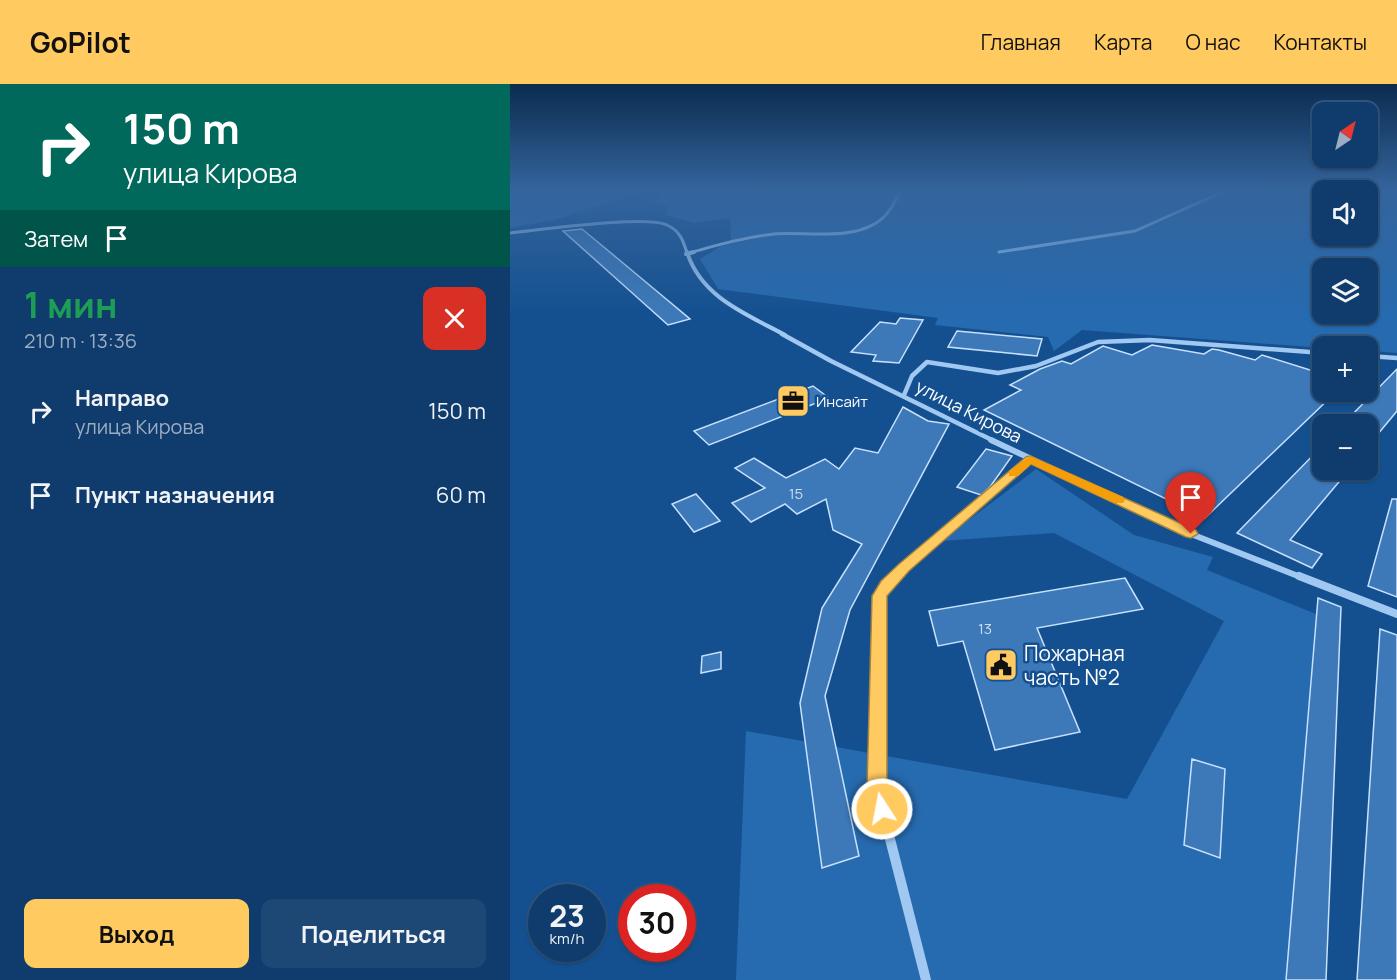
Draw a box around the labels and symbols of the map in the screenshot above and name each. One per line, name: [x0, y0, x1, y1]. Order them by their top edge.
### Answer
north arrow: [1312, 102, 1378, 168]
street label: улица Кирова: [912, 374, 1026, 448]
office icon: Инсайт: [775, 383, 811, 419]
place label: Инсайт: [816, 391, 868, 412]
pin: [1165, 472, 1216, 534]
house number: 15: [789, 483, 803, 504]
house number: 13: [978, 618, 992, 639]
place label: Пожарная часть №2: [1024, 639, 1125, 691]
public building icon: Пожарная часть №2: [983, 647, 1019, 683]
position arrow: [850, 777, 914, 841]
speed limit sign: 30: [618, 884, 696, 962]

